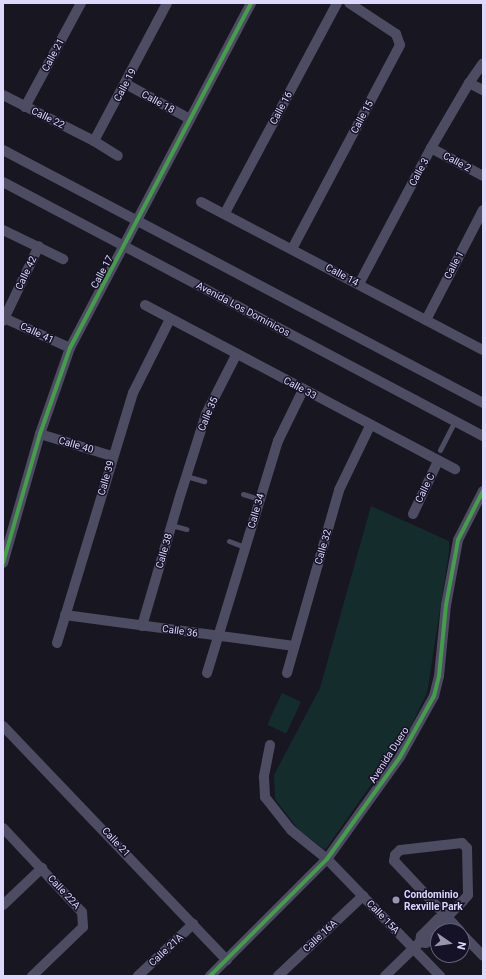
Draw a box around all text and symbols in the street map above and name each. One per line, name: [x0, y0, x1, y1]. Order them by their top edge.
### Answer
street label: Calle 21: [39, 36, 67, 74]
street label: Calle 19: [111, 66, 139, 104]
street label: Calle 18: [139, 88, 177, 116]
street label: Calle 16: [267, 89, 295, 127]
street label: Calle 15: [348, 98, 376, 136]
street label: Calle 22: [29, 105, 67, 131]
street label: Calle 2: [441, 150, 473, 174]
street label: Calle 3: [407, 156, 431, 188]
street label: Calle 1: [442, 249, 466, 281]
street label: Calle 17: [88, 253, 116, 291]
street label: Calle 42: [13, 254, 39, 292]
street label: Calle 14: [323, 261, 361, 289]
street label: Avenida Los Dominicos: [194, 279, 292, 339]
street label: Calle 41: [18, 320, 56, 346]
street label: Calle 33: [281, 374, 319, 402]
street label: Calle 35: [195, 395, 221, 433]
street label: Calle 40: [57, 434, 95, 456]
street label: Calle 39: [95, 459, 117, 497]
street label: Calle C: [413, 471, 437, 505]
street label: Calle 34: [245, 492, 267, 530]
street label: Calle 32: [312, 528, 334, 566]
street label: Calle 38: [153, 532, 175, 570]
street label: Calle 36: [161, 623, 199, 639]
street label: Avenida Duero: [366, 725, 412, 785]
street label: Calle 21: [99, 825, 133, 859]
street label: Calle 22A: [45, 872, 83, 912]
place label: Condominio Rexville Park: [404, 888, 463, 912]
marker: Condominio Rexville Park: [391, 895, 401, 905]
street label: Calle 15A: [364, 898, 402, 936]
street label: Calle 16A: [300, 917, 340, 955]
north arrow: [430, 923, 470, 963]
street label: Calle 21A: [146, 931, 186, 969]
text: N: [454, 940, 468, 951]

